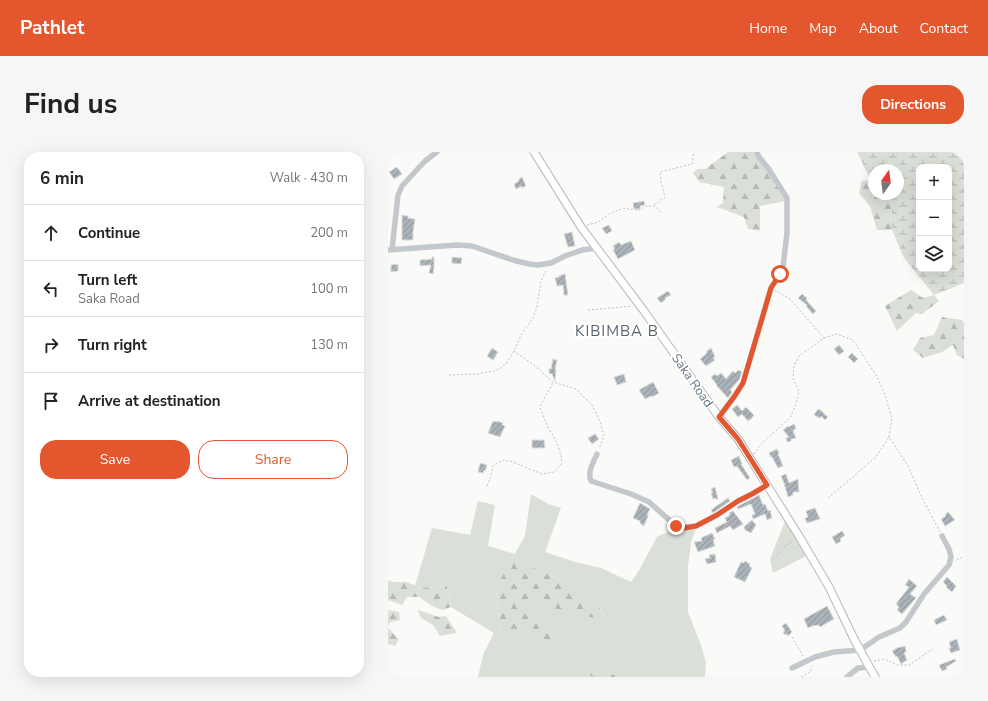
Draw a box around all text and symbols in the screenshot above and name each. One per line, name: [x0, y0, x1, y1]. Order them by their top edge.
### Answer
text: Pathlet: [20, 15, 84, 41]
text: Home: [749, 19, 787, 38]
text: Map: [809, 19, 837, 38]
text: About: [859, 19, 898, 38]
text: Contact: [920, 19, 968, 38]
text: Find us: [24, 85, 118, 123]
button: Directions: [862, 85, 964, 124]
north arrow: [868, 164, 904, 200]
map controls: [916, 164, 952, 272]
button: +: [916, 164, 952, 200]
text: 6 min: [40, 167, 84, 190]
text: Walk · 430 m: [270, 169, 348, 187]
button: −: [916, 200, 952, 236]
icon: ahead: [40, 222, 62, 244]
text: Continue: [78, 223, 140, 243]
text: 200 m: [310, 224, 348, 242]
button: layers: [916, 236, 952, 272]
route start: [771, 265, 789, 283]
text: Turn left: [78, 270, 137, 290]
icon: left: [40, 278, 62, 300]
text: 100 m: [310, 280, 348, 298]
text: Saka Road: [78, 290, 140, 308]
district label: KIBIMBA B: [575, 321, 659, 341]
icon: right: [40, 334, 62, 356]
text: Turn right: [78, 335, 147, 355]
text: 130 m: [310, 336, 348, 354]
street label: Saka Road: [667, 350, 717, 411]
icon: arrive: [40, 390, 62, 412]
text: Arrive at destination: [78, 391, 221, 411]
button: Save: [40, 440, 190, 479]
button: Share: [198, 440, 348, 479]
route end: [667, 517, 685, 535]

